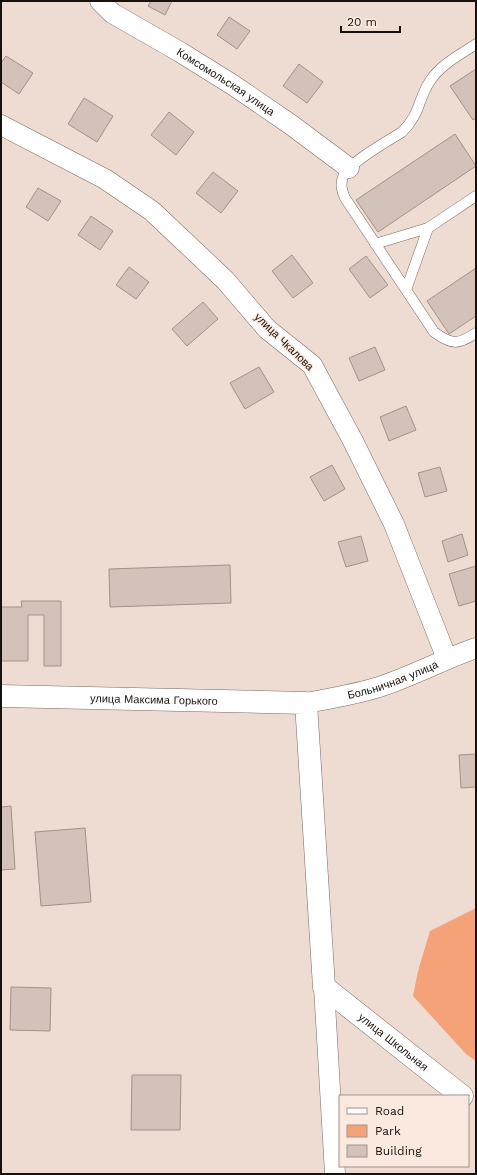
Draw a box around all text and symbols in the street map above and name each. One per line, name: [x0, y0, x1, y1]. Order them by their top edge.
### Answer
scale bar: [341, 8, 400, 34]
text: 20 m: [347, 15, 377, 29]
street label: Комсомольская улица: [174, 45, 278, 119]
street label: улица Чкалова: [252, 311, 317, 374]
street label: Больничная улица: [346, 657, 441, 702]
street label: улица Максима Горького: [90, 692, 218, 707]
street label: улица Школьная: [356, 1010, 431, 1073]
legend: [339, 1095, 469, 1167]
text: Road: [375, 1104, 404, 1118]
text: Park: [375, 1124, 401, 1138]
text: Building: [375, 1144, 422, 1158]

